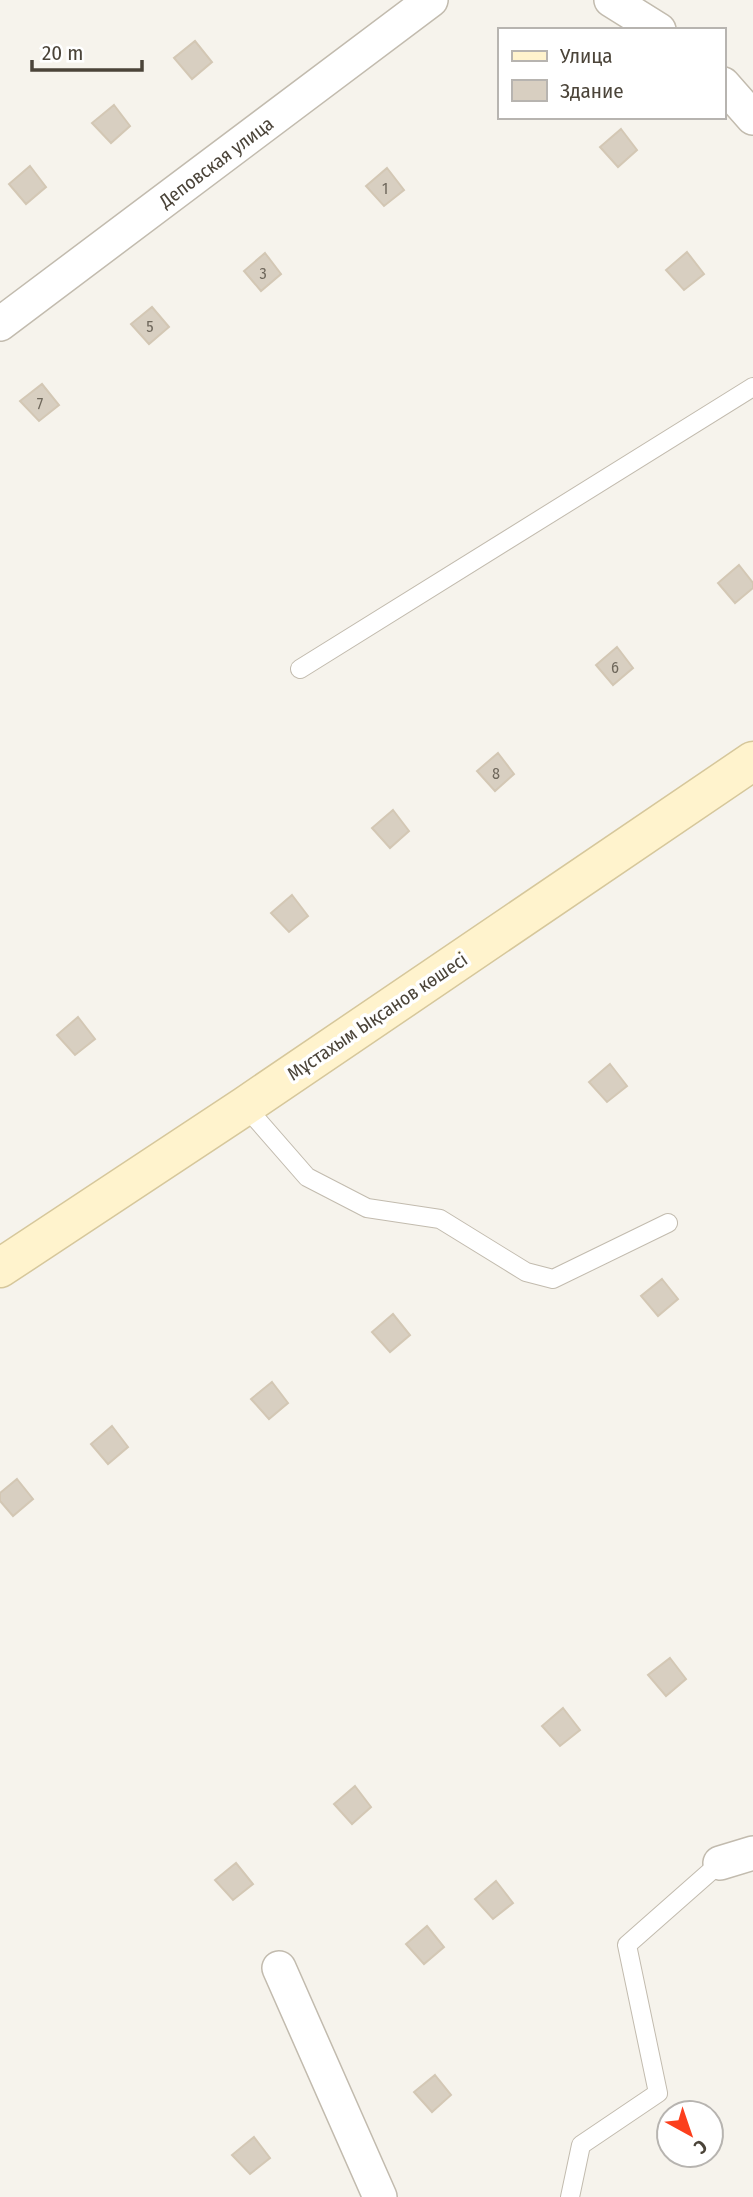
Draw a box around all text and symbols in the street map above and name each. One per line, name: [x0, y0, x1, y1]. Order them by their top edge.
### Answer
scale bar: [32, 28, 142, 72]
legend: [498, 28, 725, 119]
text: 20 m: [42, 40, 83, 66]
text: Улица: [559, 43, 613, 69]
text: Здание: [560, 78, 624, 104]
street label: Деповская улица: [154, 112, 278, 213]
house number: 1: [382, 179, 388, 198]
house number: 3: [259, 264, 267, 283]
house number: 5: [146, 317, 154, 336]
house number: 7: [37, 394, 44, 413]
house number: 6: [611, 658, 619, 677]
house number: 8: [492, 764, 500, 783]
street label: Мұстахым Ықсанов көшесі: [283, 948, 472, 1085]
north arrow: [655, 2099, 725, 2169]
text: С: [689, 2135, 712, 2159]

